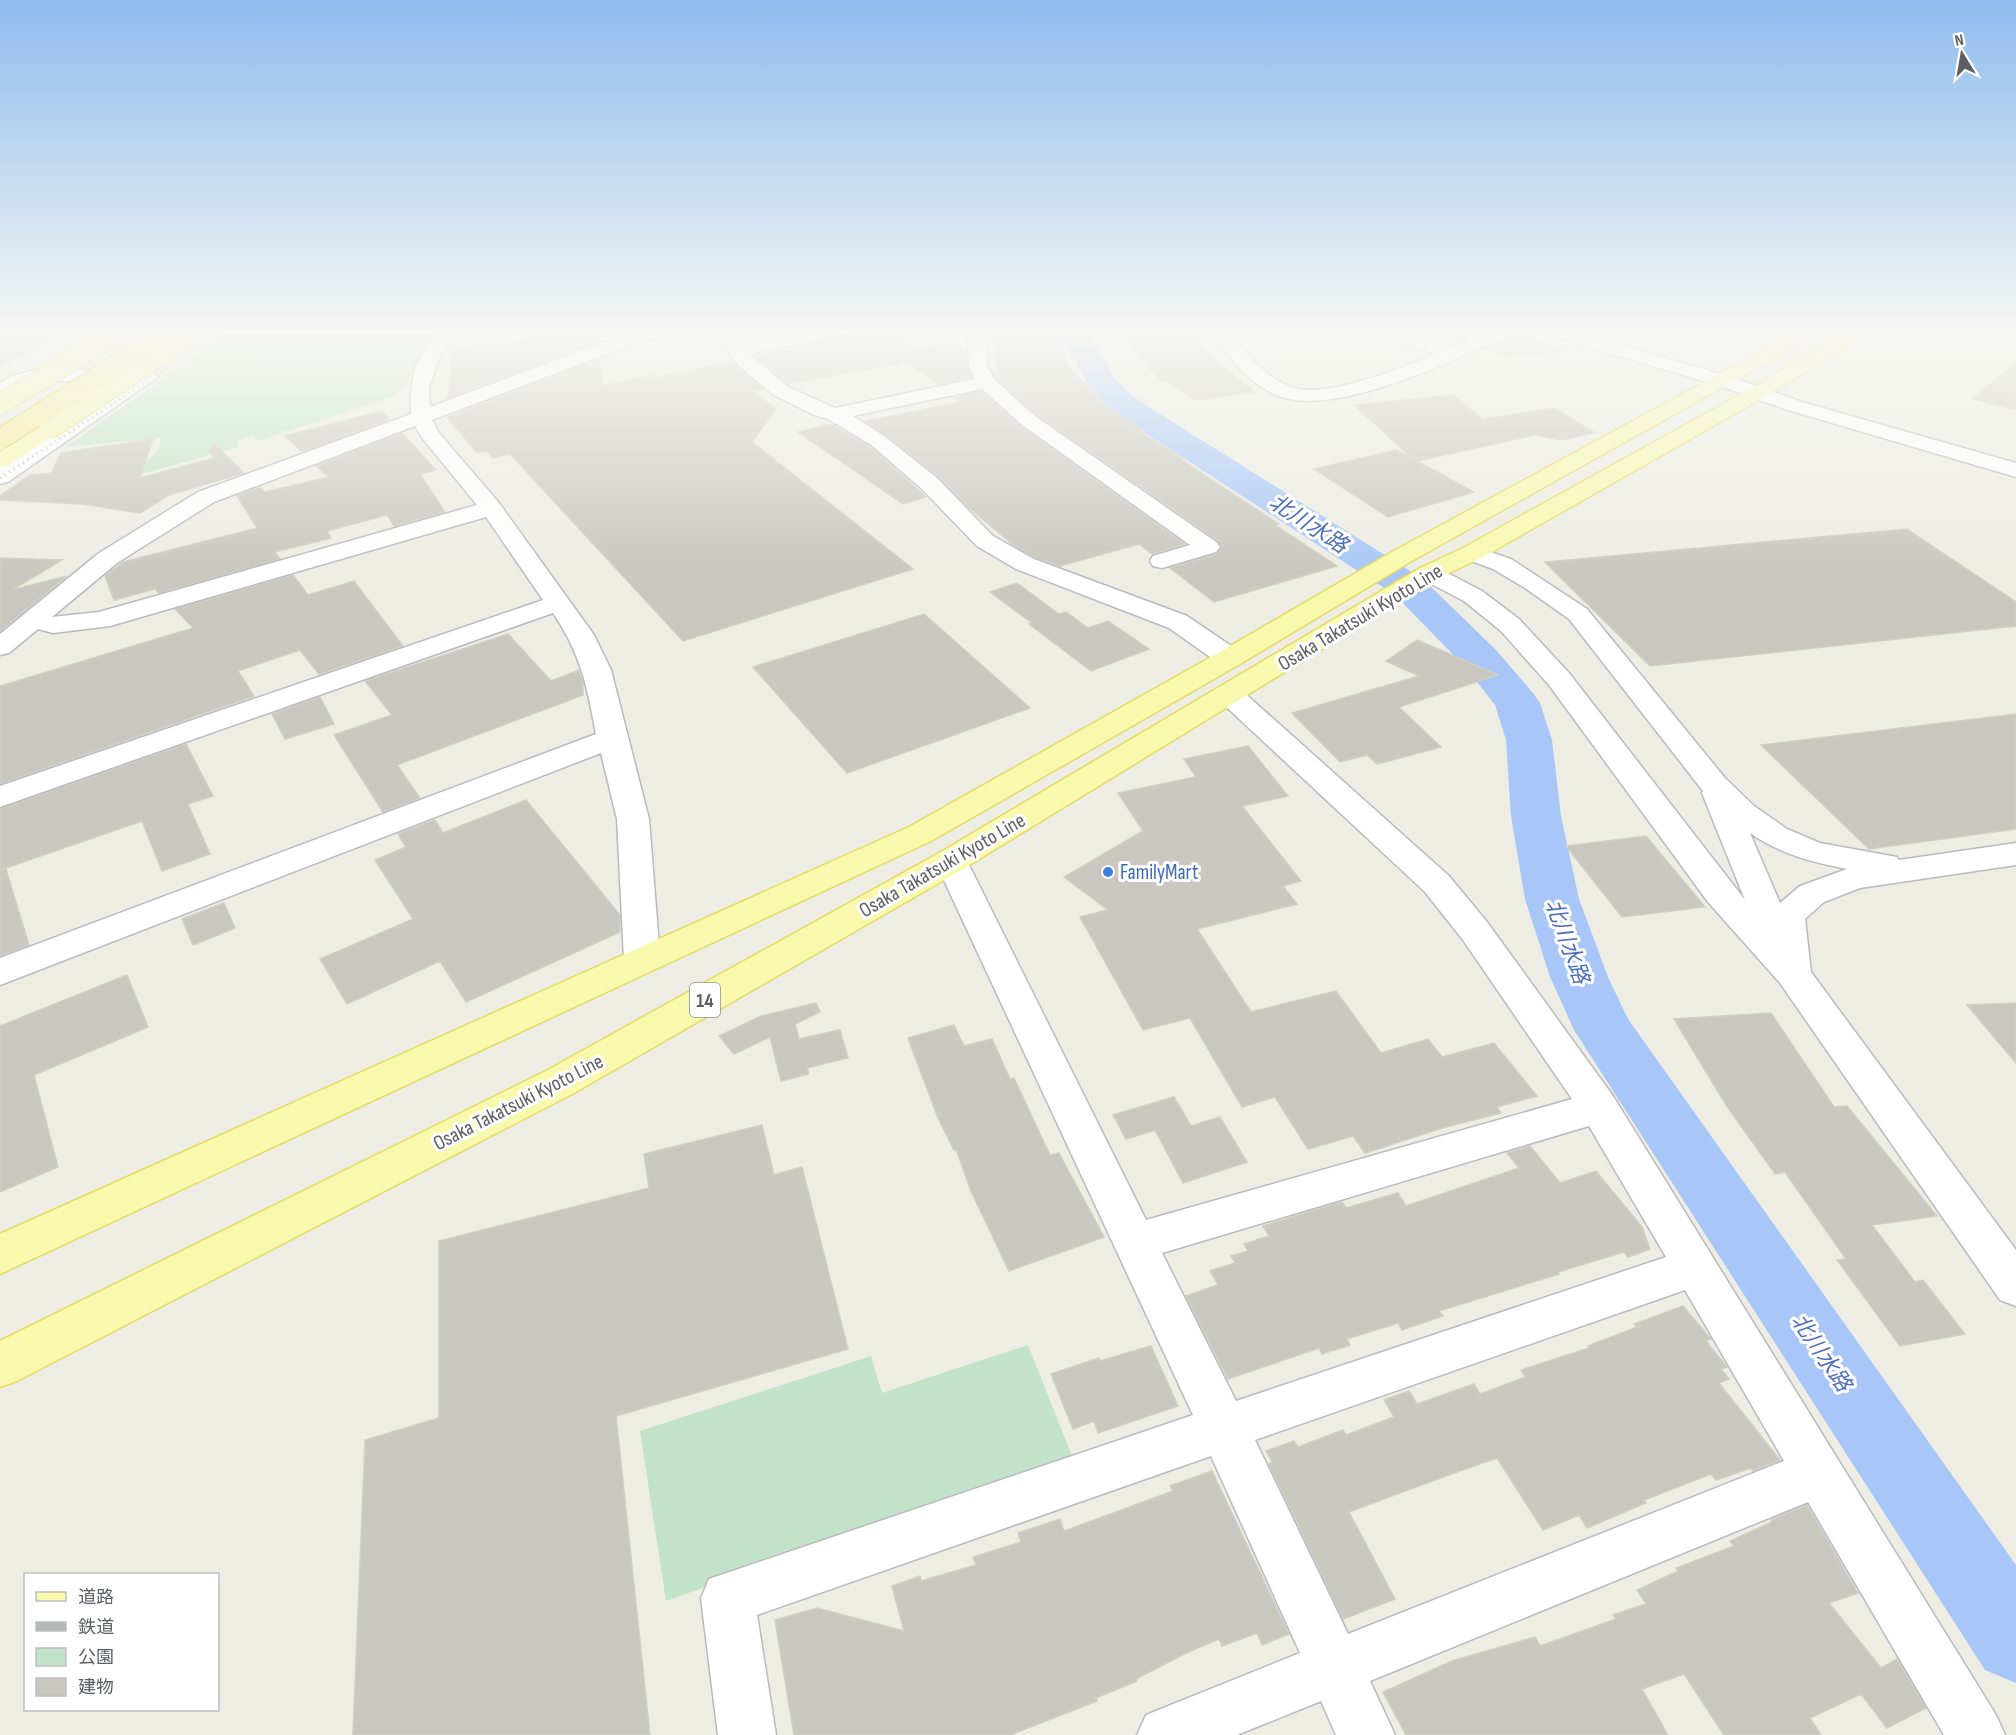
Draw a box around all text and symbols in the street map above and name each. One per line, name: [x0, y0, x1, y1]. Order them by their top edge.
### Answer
north arrow: [1932, 24, 1992, 84]
text: N: [1953, 31, 1965, 51]
water label: 北川水路: [1264, 489, 1354, 561]
street label: Osaka Takatsuki Kyoto Line: [1273, 558, 1447, 676]
street label: Osaka Takatsuki Kyoto Line: [855, 808, 1030, 923]
place label: FamilyMart: [1120, 860, 1198, 885]
marker: FamilyMart: [1101, 865, 1115, 879]
water label: 北川水路: [1539, 896, 1595, 989]
road number: 14: [690, 983, 720, 1017]
street label: Osaka Takatsuki Kyoto Line: [429, 1049, 607, 1156]
water label: 北川水路: [1785, 1309, 1858, 1399]
legend: [24, 1573, 219, 1711]
text: 道路: [78, 1587, 114, 1608]
text: 鉄道: [78, 1617, 114, 1638]
text: 公園: [78, 1647, 114, 1668]
text: 建物: [78, 1677, 114, 1698]

